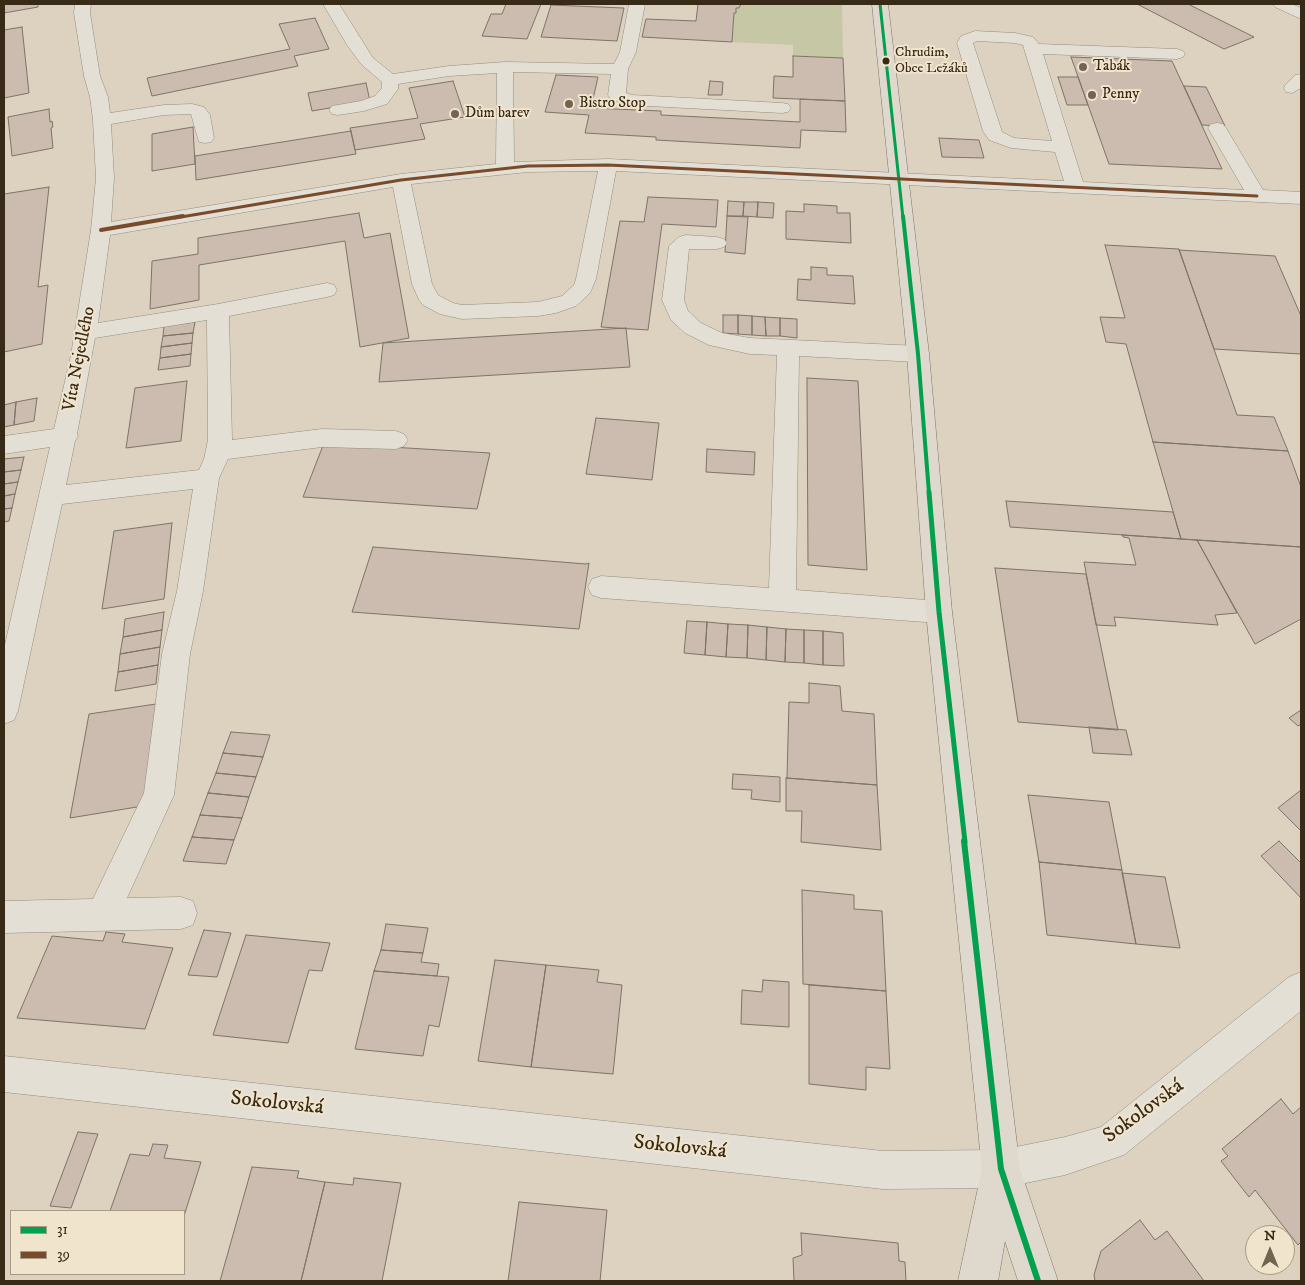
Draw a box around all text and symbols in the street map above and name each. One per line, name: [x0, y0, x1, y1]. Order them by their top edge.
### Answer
place label: Chrudim, Obce Ležáků: [895, 45, 968, 78]
marker: Chrudim, Obce Ležáků: [881, 56, 891, 66]
place label: Tabák: [1093, 58, 1130, 76]
marker: Tabák: [1077, 61, 1089, 73]
place label: Penny: [1102, 86, 1139, 104]
marker: Penny: [1086, 89, 1098, 101]
place label: Bistro Stop: [579, 95, 646, 113]
marker: Bistro Stop: [563, 98, 575, 110]
place label: Dům barev: [465, 105, 530, 123]
marker: Dům barev: [449, 108, 461, 120]
street label: Víta Nejedlého: [59, 305, 101, 413]
street label: Sokolovská: [1099, 1074, 1189, 1150]
street label: Sokolovská: [229, 1087, 325, 1121]
street label: Sokolovská: [632, 1131, 728, 1165]
legend: [10, 1210, 185, 1275]
text: 31: [57, 1220, 68, 1239]
north arrow: [1245, 1225, 1295, 1275]
text: N: [1264, 1227, 1276, 1245]
text: 39: [57, 1245, 70, 1264]

